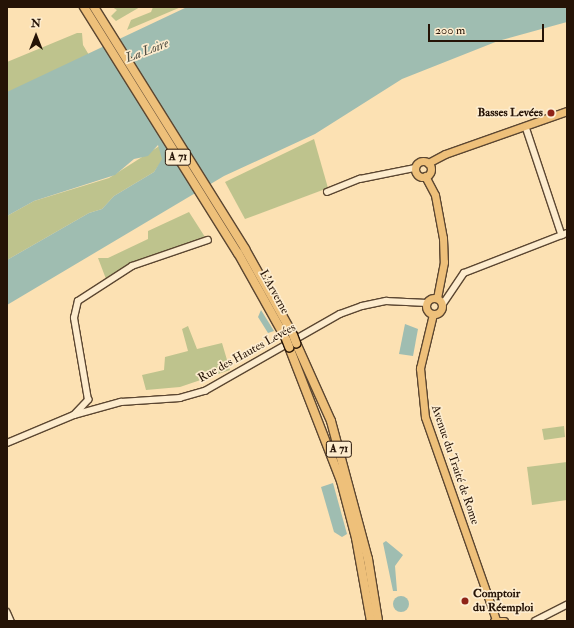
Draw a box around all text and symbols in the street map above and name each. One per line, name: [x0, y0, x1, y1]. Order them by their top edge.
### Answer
north arrow: [16, 16, 56, 56]
scale bar: [430, 16, 546, 42]
text: N: [31, 17, 41, 30]
text: 200 m: [435, 23, 465, 38]
water label: La Loire: [123, 36, 171, 66]
place label: Basses Levées: [477, 106, 543, 120]
marker: Basses Levées: [546, 108, 556, 118]
road number: A 71: [164, 148, 192, 166]
street label: L'Arverne: [256, 267, 292, 317]
street label: Rue des Hautes Levées: [196, 320, 298, 386]
street label: Avenue du Traité de Rome: [428, 403, 482, 527]
road number: A 71: [325, 440, 353, 458]
place label: Comptoir du Réemploi: [473, 587, 533, 615]
marker: Comptoir du Réemploi: [460, 596, 470, 606]

